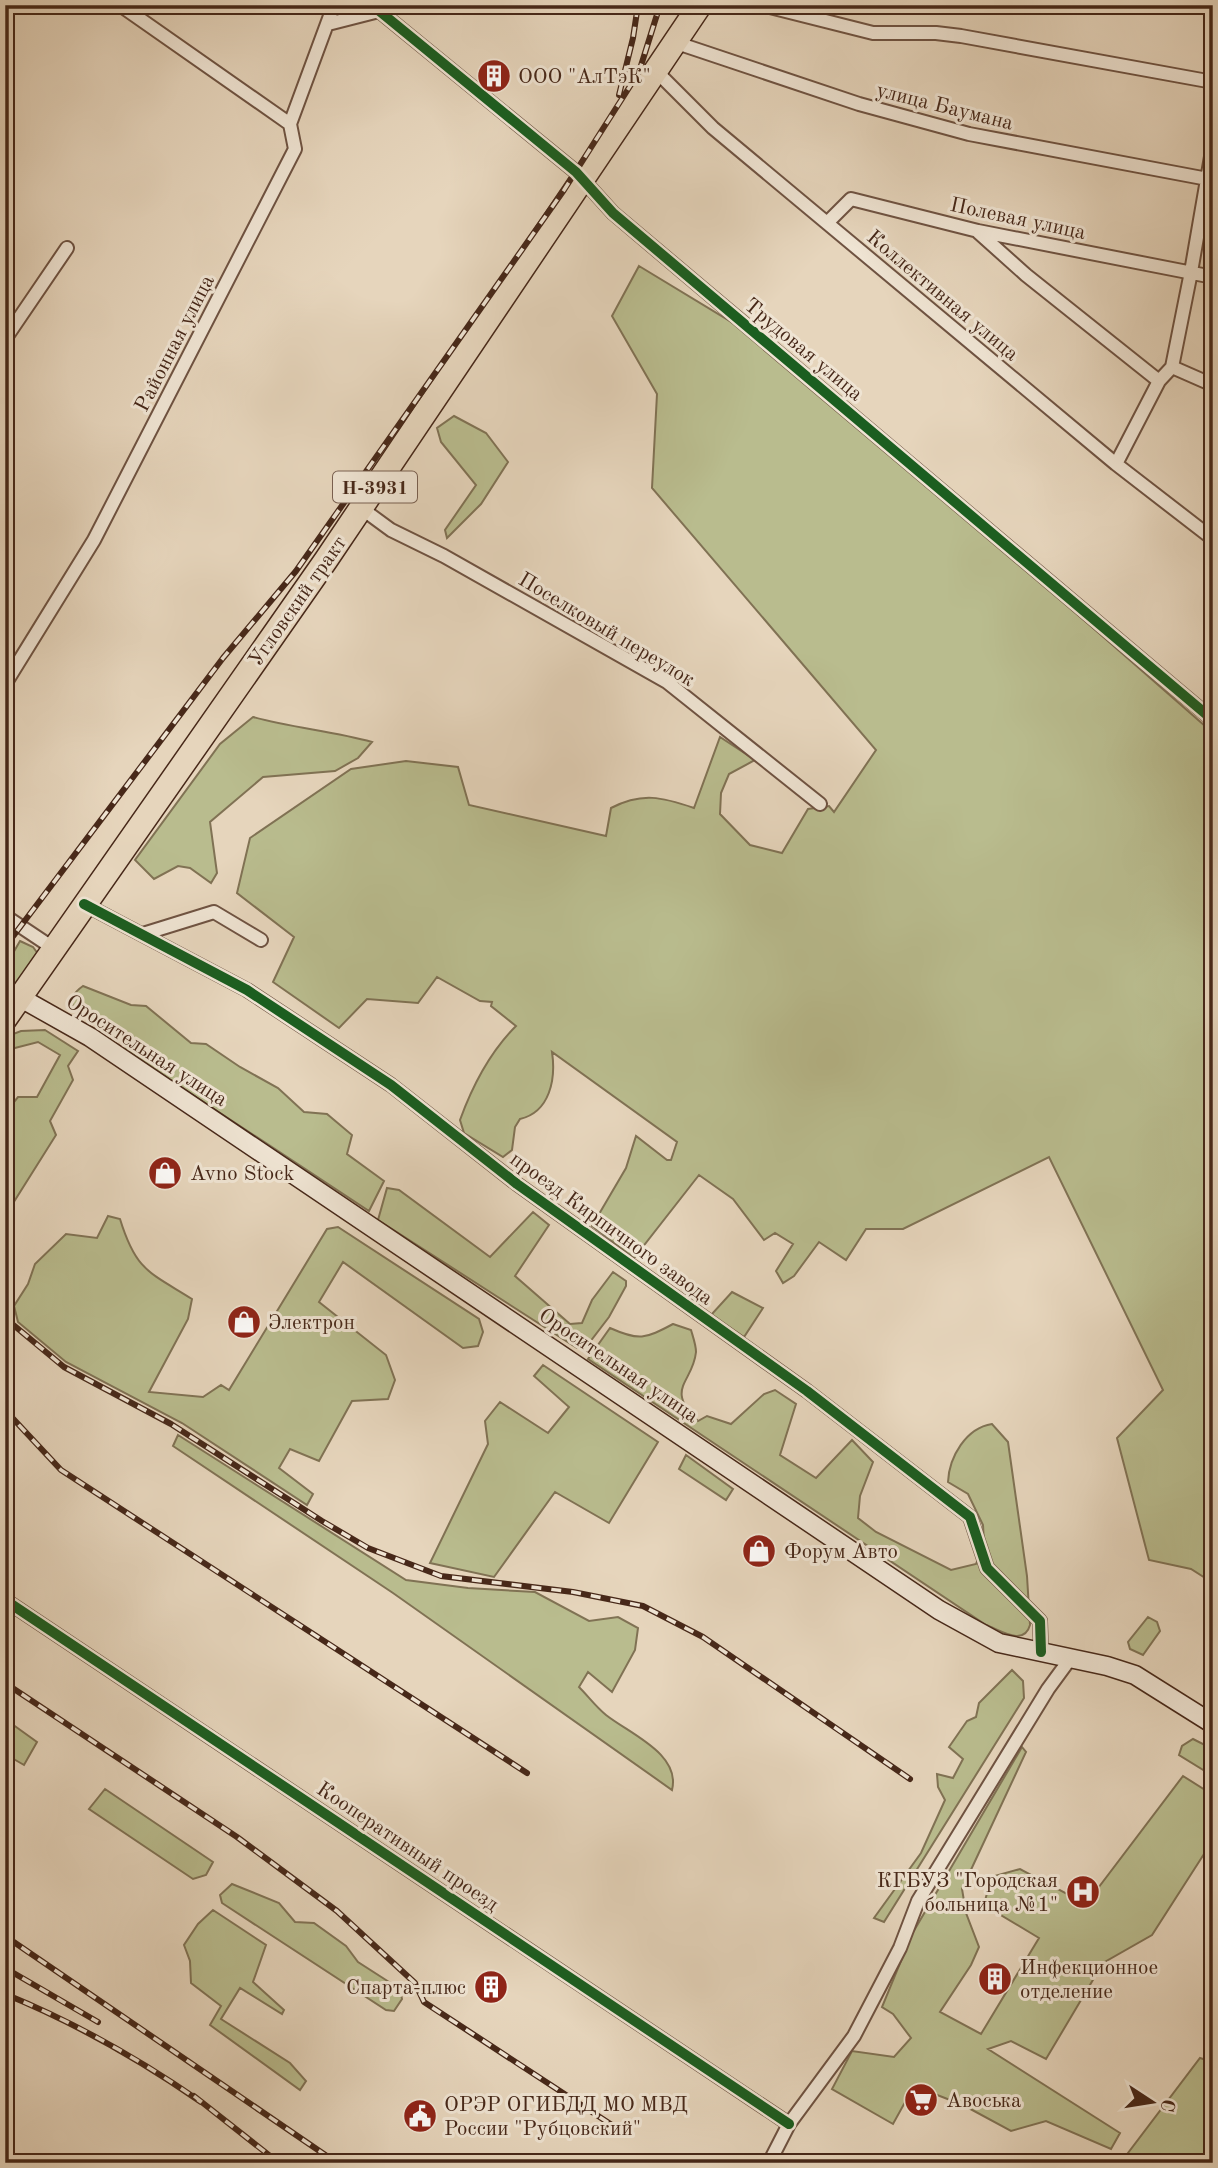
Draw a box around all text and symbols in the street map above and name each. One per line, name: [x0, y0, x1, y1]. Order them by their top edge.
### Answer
building icon: ООО "АлТэК": [475, 57, 513, 95]
place label: ООО "АлТэК": [518, 67, 651, 88]
street label: улица Баумана: [874, 80, 1015, 135]
street label: Полевая улица: [948, 195, 1087, 244]
street label: Коллективная улица: [862, 227, 1022, 366]
street label: Районная улица: [132, 272, 219, 415]
street label: Трудовая улица: [740, 295, 866, 406]
road number: Н-3931: [333, 472, 417, 502]
street label: Угловский тракт: [245, 533, 351, 671]
street label: Поселковый переулок: [514, 569, 698, 691]
street label: Оросительная улица: [62, 991, 231, 1111]
street label: проезд Кирпичного завода: [506, 1149, 716, 1310]
shop icon: Avno Stoсk: [146, 1154, 184, 1192]
place label: Avno Stoсk: [190, 1164, 294, 1185]
shop icon: Электрон: [225, 1303, 263, 1341]
street label: Оросительная улица: [534, 1305, 702, 1427]
place label: Электрон: [268, 1313, 355, 1334]
shop icon: Форум Авто: [740, 1532, 778, 1570]
place label: Форум Авто: [784, 1542, 898, 1563]
street label: Кооперативный проезд: [312, 1779, 502, 1916]
place label: КГБУЗ "Городская больница №1": [877, 1871, 1058, 1916]
hospital icon: КГБУЗ "Городская больница №1": [1064, 1873, 1102, 1911]
place label: Инфекционное отделение: [1020, 1958, 1158, 2003]
building icon: Инфекционное отделение: [976, 1960, 1014, 1998]
building icon: Спарта-плюс: [472, 1968, 510, 2006]
place label: Спарта-плюс: [346, 1978, 466, 1999]
north arrow: [1116, 2066, 1186, 2136]
supermarket icon: Авоська: [902, 2081, 940, 2119]
place label: Авоська: [946, 2091, 1021, 2112]
place label: ОРЭР ОГИБДД МО МВД России "Рубцовский": [444, 2095, 688, 2140]
public building icon: ОРЭР ОГИБДД МО МВД России "Рубцовский": [401, 2097, 439, 2135]
text: С: [1156, 2097, 1177, 2113]

